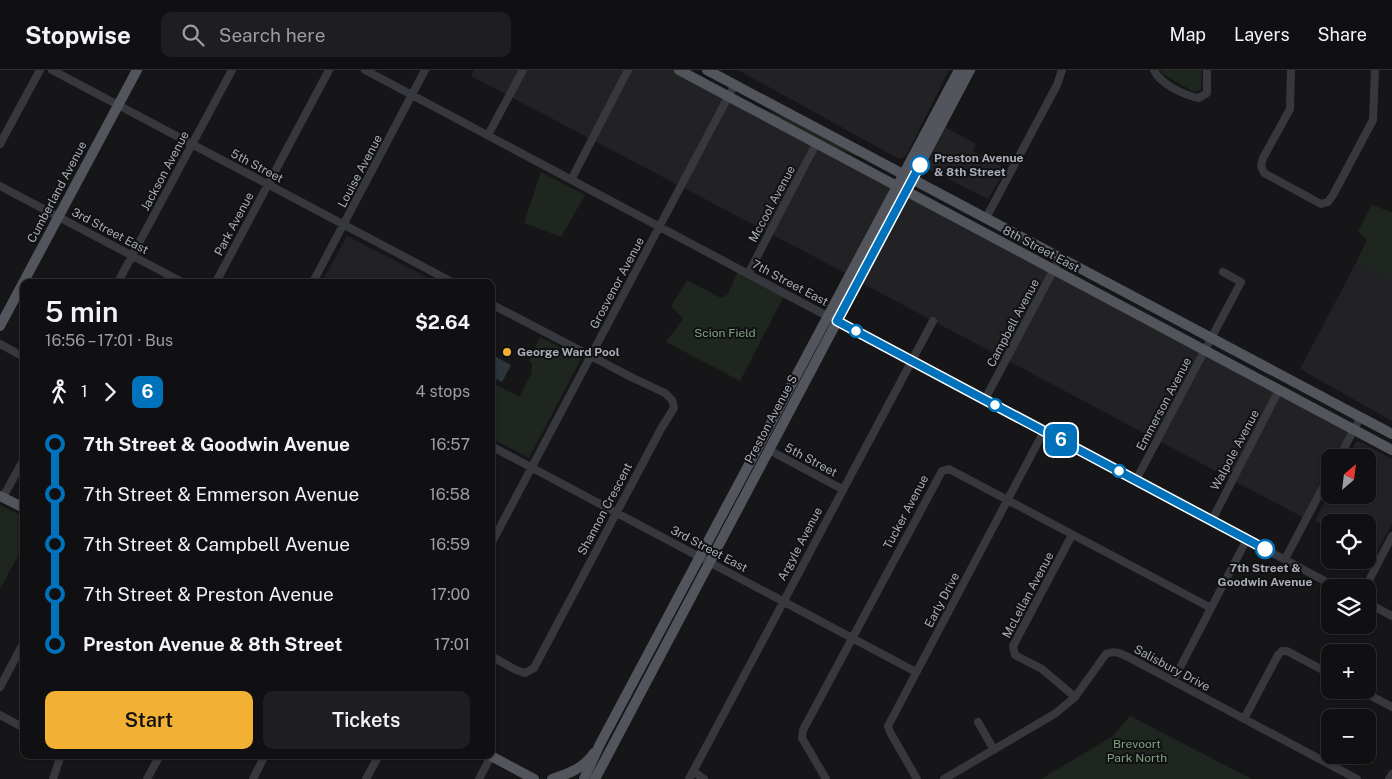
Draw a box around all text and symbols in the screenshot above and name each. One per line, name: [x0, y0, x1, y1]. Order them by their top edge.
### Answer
search box: [161, 12, 511, 57]
text: Stopwise: [25, 21, 131, 49]
icon: search: [179, 21, 207, 49]
text: Search here: [219, 24, 325, 46]
text: Map: [1170, 24, 1206, 45]
text: Layers: [1234, 24, 1290, 45]
text: Share: [1318, 24, 1367, 45]
street label: Jackson Avenue: [138, 129, 192, 213]
street label: Louise Avenue: [335, 132, 385, 210]
street label: Cumberland Avenue: [24, 139, 90, 245]
street label: 5th Street: [228, 146, 286, 186]
place label: Preston Avenue & 8th Street: [934, 151, 1024, 179]
marker: Preston Avenue & 8th Street: [910, 155, 930, 175]
street label: Mccool Avenue: [746, 163, 798, 245]
street label: Park Avenue: [211, 190, 257, 258]
street label: 3rd Street East: [69, 205, 151, 257]
street label: 8th Street East: [1000, 223, 1082, 275]
street label: Grosvenor Avenue: [587, 235, 647, 331]
street label: 7th Street East: [750, 257, 831, 309]
street label: Campbell Avenue: [984, 276, 1042, 369]
text: 5 min: [45, 295, 118, 328]
text: $2.64: [415, 311, 470, 333]
unlabelled marker: [849, 324, 863, 338]
park label: Scion Field: [694, 326, 756, 340]
text: 16:56 – 17:01 · Bus: [45, 331, 173, 350]
place label: George Ward Pool: [517, 345, 620, 359]
marker: George Ward Pool: [501, 346, 513, 358]
street label: Emmerson Avenue: [1134, 355, 1195, 453]
street label: Preston Avenue S: [742, 372, 800, 466]
icon: walk: [45, 378, 73, 406]
icon: forward: [96, 378, 124, 406]
text: 6: [142, 381, 153, 402]
text: 1: [81, 382, 88, 401]
text: 4 stops: [416, 382, 470, 401]
unlabelled marker: [988, 398, 1002, 412]
street label: Walpole Avenue: [1208, 407, 1262, 493]
line badge: 6: [1045, 424, 1077, 456]
text: 6: [1055, 429, 1067, 450]
text: 7th Street & Goodwin Avenue: [83, 433, 350, 455]
text: 16:57: [430, 435, 470, 454]
street label: 5th Street: [782, 440, 840, 480]
north arrow: [1321, 449, 1376, 504]
map controls: [1321, 449, 1376, 764]
street label: Shannon Crescent: [575, 460, 635, 557]
unlabelled marker: [1112, 464, 1126, 478]
street label: Tucker Avenue: [881, 472, 932, 551]
text: 7th Street & Emmerson Avenue: [83, 483, 359, 505]
text: 16:58: [429, 485, 470, 504]
street label: Argyle Avenue: [775, 505, 825, 583]
button: locate: [1321, 514, 1376, 569]
street label: 3rd Street East: [668, 523, 750, 575]
text: 7th Street & Campbell Avenue: [83, 533, 350, 555]
text: 16:59: [430, 535, 470, 554]
marker: 7th Street & Goodwin Avenue: [1255, 539, 1275, 559]
street label: McLellan Avenue: [999, 550, 1057, 640]
place label: 7th Street & Goodwin Avenue: [1218, 561, 1312, 589]
street label: Early Drive: [922, 570, 962, 630]
button: layers: [1321, 579, 1376, 634]
text: 7th Street & Preston Avenue: [83, 583, 334, 605]
text: 17:00: [431, 585, 470, 604]
text: Preston Avenue & 8th Street: [83, 633, 342, 655]
text: 17:01: [434, 635, 470, 654]
street label: Salisbury Drive: [1131, 642, 1213, 694]
button: +: [1321, 644, 1376, 699]
button: Start: [45, 691, 253, 749]
button: Tickets: [263, 691, 470, 749]
button: −: [1321, 709, 1376, 764]
park label: Brevoort Park North: [1107, 737, 1167, 765]

